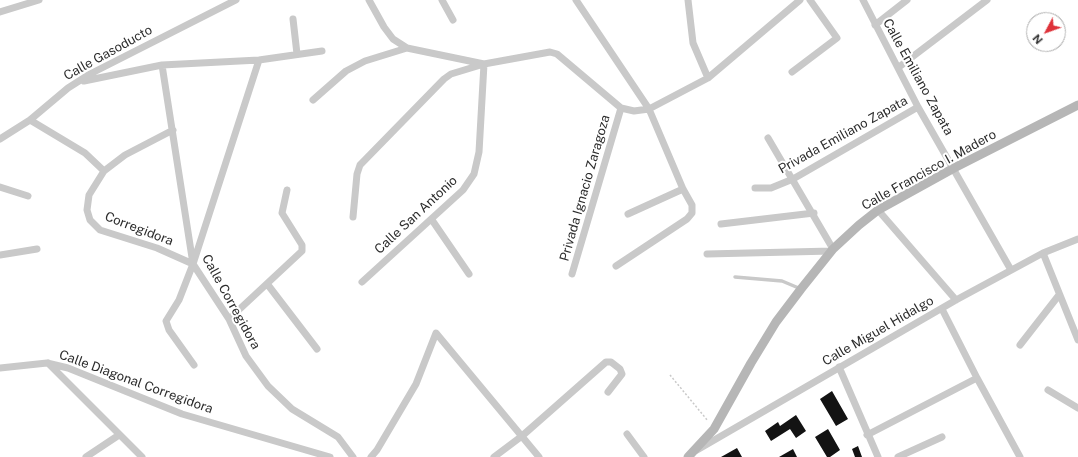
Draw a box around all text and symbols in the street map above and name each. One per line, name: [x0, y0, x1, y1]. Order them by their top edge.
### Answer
north arrow: [1026, 12, 1066, 52]
street label: Calle Emiliano Zapata: [879, 16, 957, 138]
street label: Calle Gasoducto: [61, 22, 155, 84]
text: N: [1030, 32, 1045, 46]
street label: Privada Emiliano Zapata: [776, 93, 910, 177]
street label: Privada Ignacio Zaragoza: [557, 113, 613, 263]
street label: Calle Francisco I. Madero: [859, 126, 999, 214]
street label: Calle San Antonio: [371, 173, 461, 257]
street label: Corregidora: [103, 209, 175, 249]
street label: Calle Corregidora: [198, 252, 264, 352]
street label: Calle Miguel Hidalgo: [820, 293, 936, 369]
street label: Calle Diagonal Corregidora: [57, 347, 215, 417]

